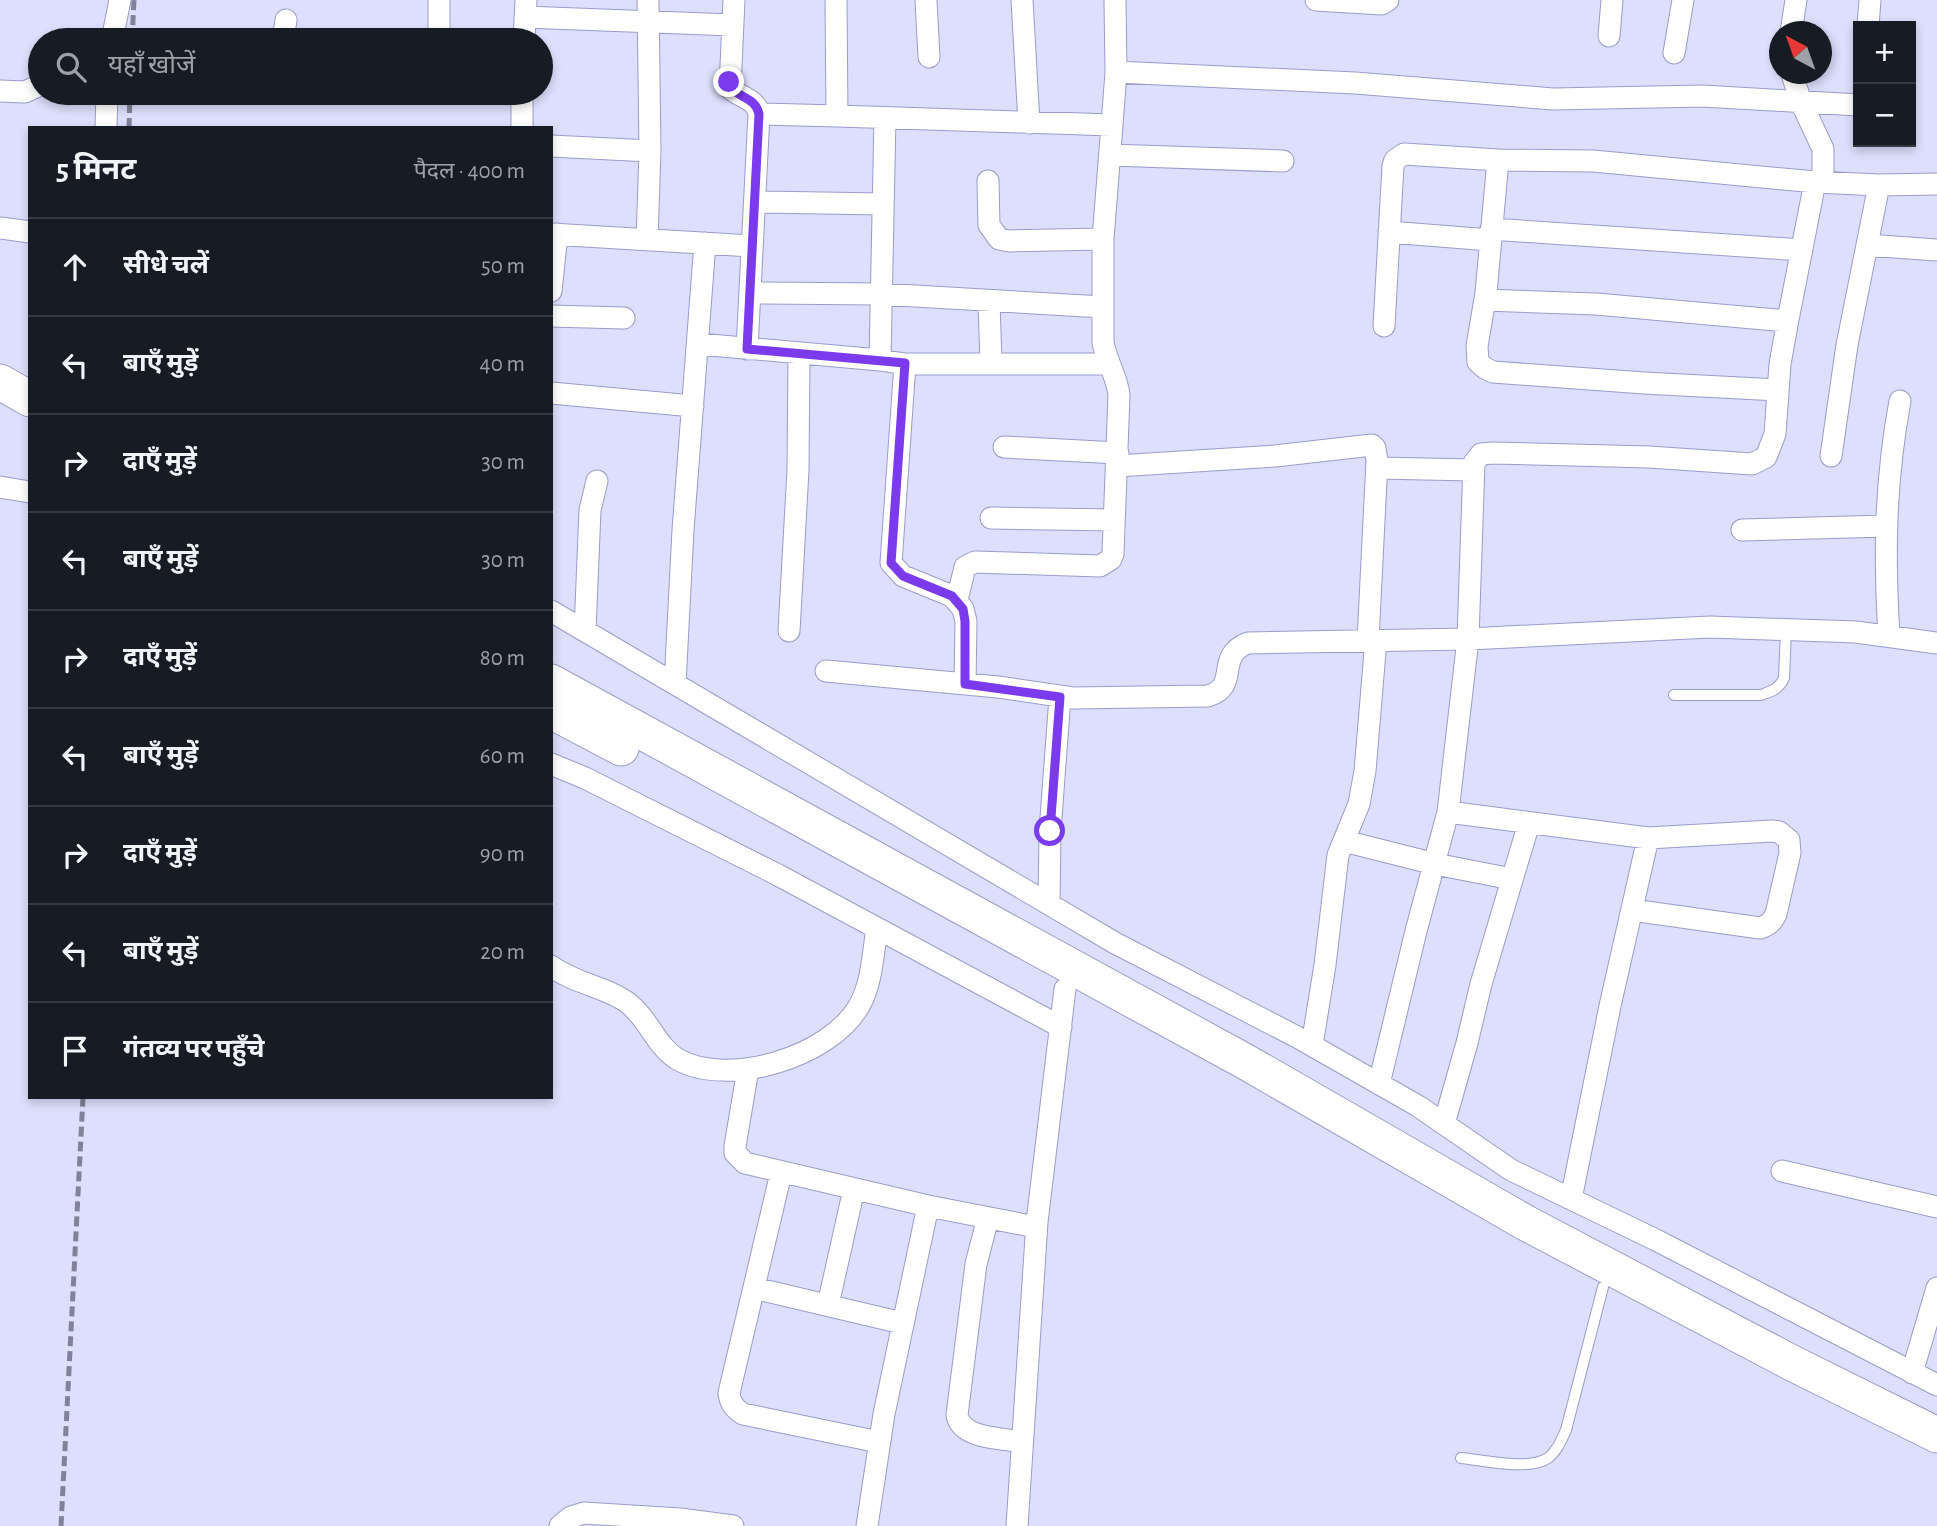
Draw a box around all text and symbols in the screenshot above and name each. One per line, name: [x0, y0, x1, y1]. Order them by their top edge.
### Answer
north arrow: [1769, 21, 1832, 84]
map controls: [1853, 21, 1916, 147]
button: +: [1853, 21, 1916, 84]
search box: [28, 28, 553, 105]
icon: search: [52, 48, 90, 86]
text: यहाँ खोजें: [108, 52, 195, 78]
route end: [713, 66, 744, 97]
button: −: [1853, 84, 1916, 147]
text: 5 मिनट: [56, 155, 136, 185]
text: पैदल · 400 m: [414, 160, 525, 183]
icon: ahead: [56, 248, 94, 286]
text: सीधे चलें: [123, 252, 209, 278]
text: 50 m: [481, 255, 525, 278]
icon: left: [56, 346, 94, 384]
text: बाएँ मुड़ें: [123, 350, 198, 376]
text: 40 m: [480, 353, 525, 376]
icon: right: [56, 444, 94, 482]
text: दाएँ मुड़ें: [123, 448, 197, 474]
text: 30 m: [481, 451, 525, 474]
icon: left: [56, 542, 94, 580]
text: बाएँ मुड़ें: [123, 546, 198, 572]
text: 30 m: [481, 549, 525, 572]
icon: right: [56, 640, 94, 678]
text: दाएँ मुड़ें: [123, 644, 197, 670]
text: 80 m: [480, 647, 525, 670]
icon: left: [56, 738, 94, 776]
text: बाएँ मुड़ें: [123, 742, 198, 768]
text: 60 m: [480, 745, 525, 768]
route start: [1034, 815, 1065, 846]
icon: right: [56, 836, 94, 874]
text: दाएँ मुड़ें: [123, 840, 197, 866]
text: 90 m: [480, 843, 525, 866]
icon: left: [56, 934, 94, 972]
text: बाएँ मुड़ें: [123, 938, 198, 964]
text: 20 m: [480, 941, 525, 964]
icon: arrive: [56, 1032, 94, 1070]
text: गंतव्य पर पहुँचे: [123, 1036, 265, 1062]

